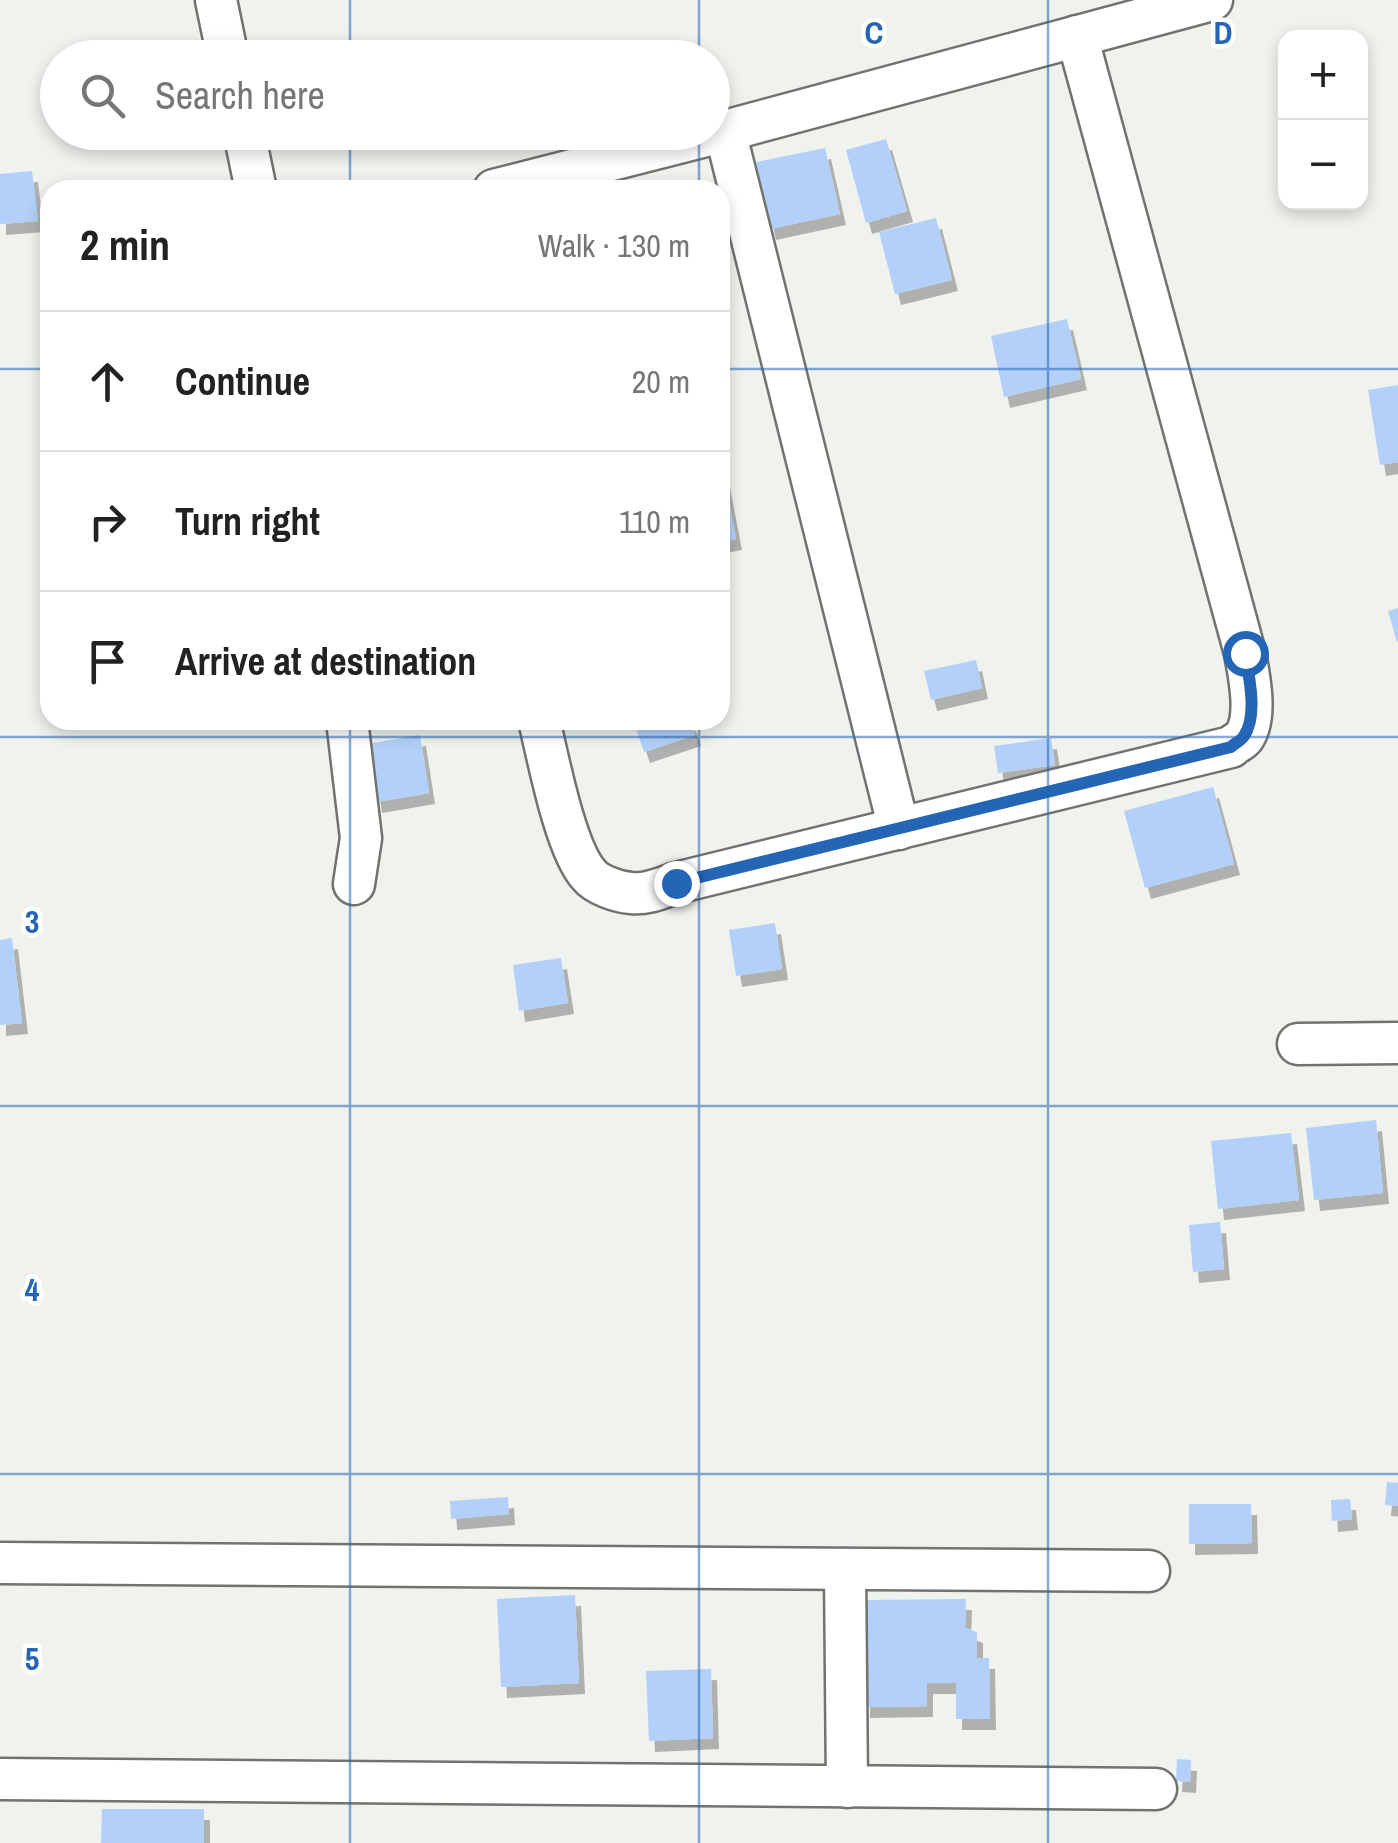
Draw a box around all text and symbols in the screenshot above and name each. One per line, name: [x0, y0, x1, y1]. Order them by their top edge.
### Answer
text: C: [865, 11, 883, 54]
text: D: [1214, 11, 1232, 54]
map controls: [1278, 30, 1368, 210]
button: +: [1278, 30, 1368, 120]
search box: [40, 40, 730, 150]
icon: search: [75, 68, 130, 123]
text: Search here: [155, 70, 325, 121]
button: −: [1278, 120, 1368, 210]
text: 2 min: [80, 217, 170, 273]
text: Walk · 130 m: [538, 224, 690, 267]
icon: ahead: [80, 354, 135, 409]
text: Continue: [175, 356, 310, 407]
text: 20 m: [632, 360, 690, 403]
icon: right: [80, 494, 135, 549]
text: Turn right: [175, 496, 320, 547]
text: 110 m: [619, 500, 690, 543]
route start: [1223, 631, 1269, 677]
icon: arrive: [80, 634, 135, 689]
text: Arrive at destination: [175, 636, 476, 687]
route end: [654, 861, 700, 907]
text: 3: [25, 900, 39, 943]
text: 4: [25, 1268, 40, 1311]
text: 5: [25, 1637, 39, 1680]

